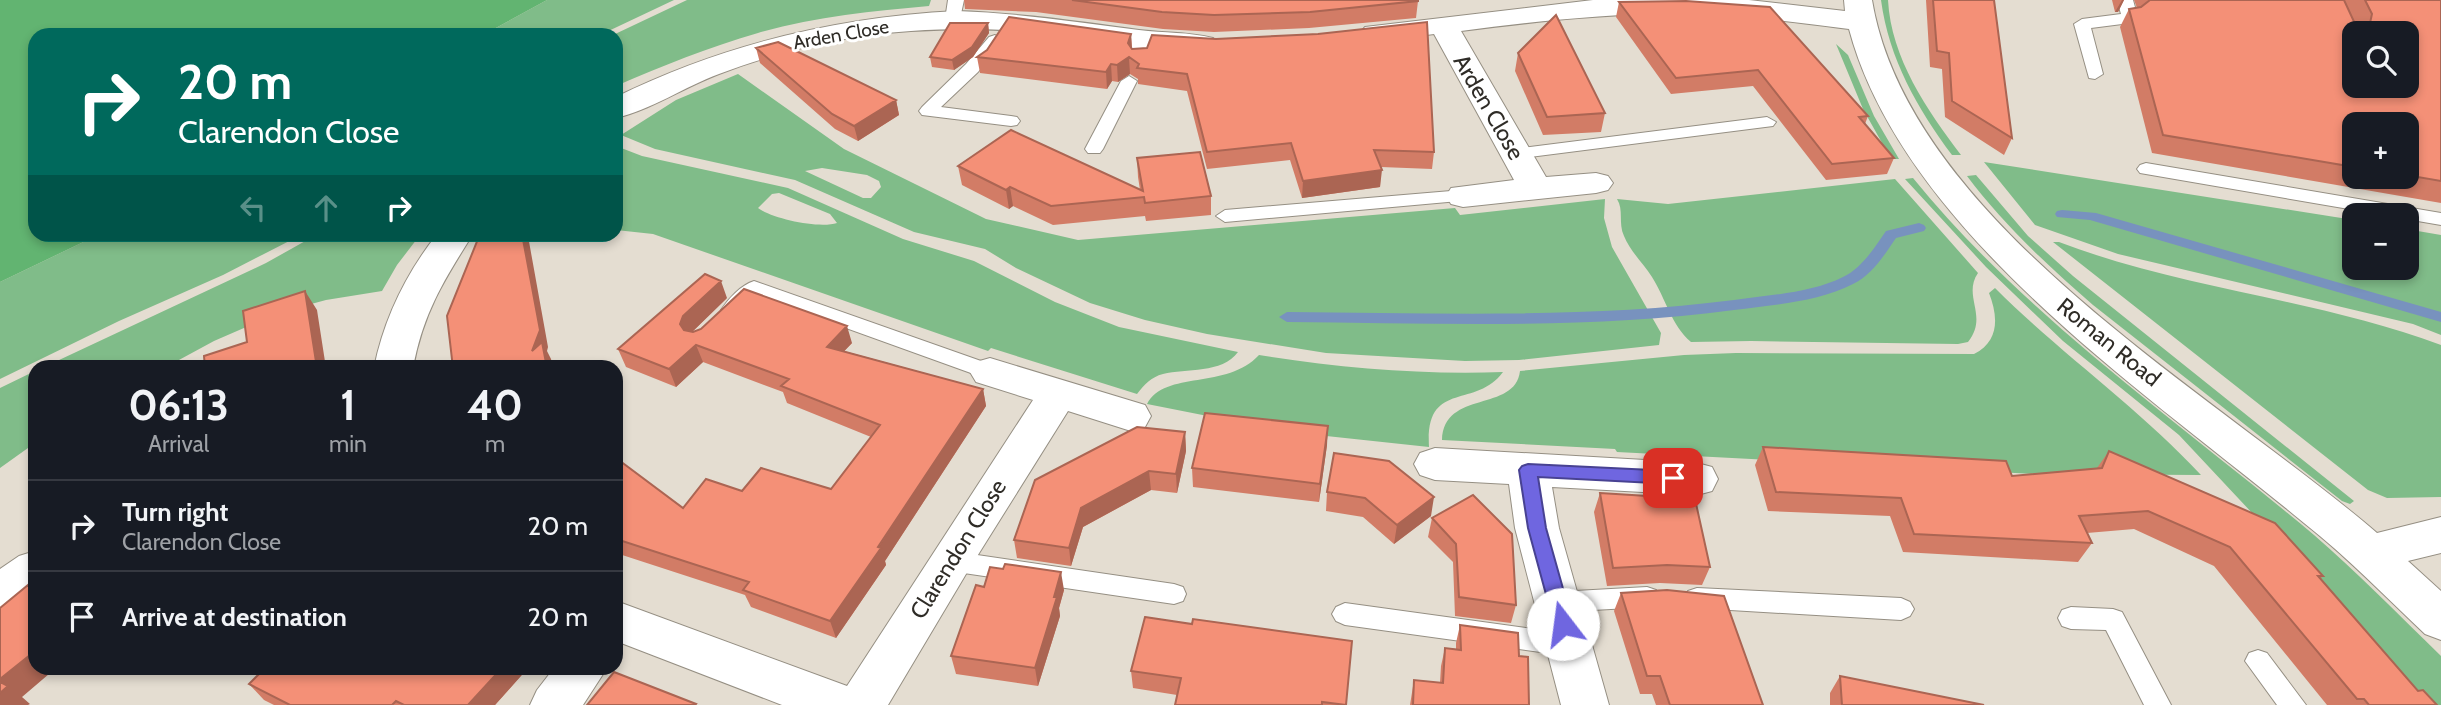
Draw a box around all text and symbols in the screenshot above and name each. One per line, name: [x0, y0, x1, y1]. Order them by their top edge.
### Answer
street label: Arden Close: [791, 15, 891, 54]
map controls: [2342, 21, 2419, 280]
button: search: [2342, 21, 2419, 98]
street label: Arden Close: [1448, 49, 1531, 165]
text: 20 m: [178, 52, 292, 111]
icon: right: [63, 56, 154, 147]
text: Clarendon Close: [178, 112, 399, 151]
button: +: [2342, 112, 2419, 189]
icon: left: [234, 189, 272, 227]
icon: ahead: [307, 189, 345, 227]
icon: right: [380, 189, 418, 227]
button: −: [2342, 203, 2419, 280]
street label: Roman Road: [2052, 292, 2166, 392]
text: 06:13: [128, 379, 229, 431]
text: 1: [340, 379, 356, 431]
text: 40: [467, 379, 523, 431]
text: Arrival: [148, 430, 209, 458]
text: min: [329, 430, 367, 458]
text: m: [485, 430, 505, 458]
pin: [1643, 448, 1703, 508]
icon: arrive: [1654, 459, 1692, 497]
street label: Clarendon Close: [904, 474, 1012, 624]
text: Turn right: [122, 496, 228, 528]
icon: right: [63, 507, 101, 545]
text: 20 m: [528, 510, 588, 542]
text: Clarendon Close: [122, 528, 281, 556]
position arrow: [1526, 587, 1600, 661]
icon: arrive: [63, 598, 101, 636]
text: Arrive at destination: [122, 601, 347, 633]
text: 20 m: [528, 601, 588, 633]

